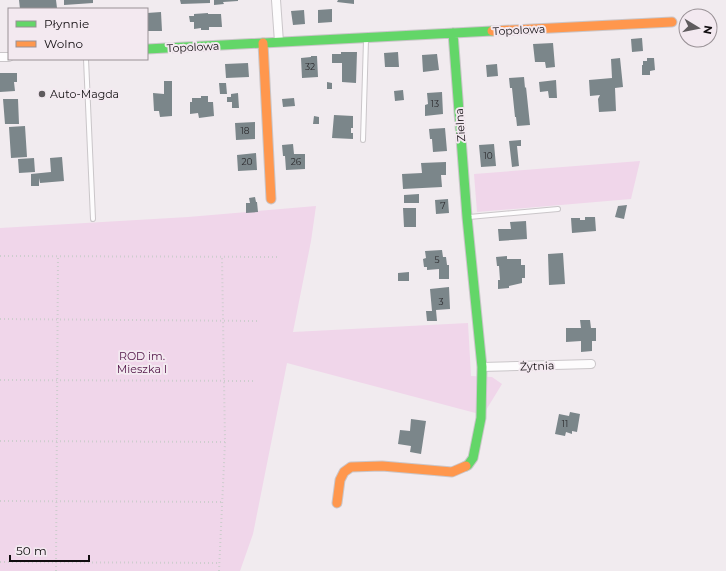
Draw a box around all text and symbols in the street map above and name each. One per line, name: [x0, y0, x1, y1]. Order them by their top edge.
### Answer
legend: [8, 8, 148, 60]
north arrow: [678, 8, 718, 48]
text: Płynnie: [44, 16, 89, 31]
street label: Topolowa: [492, 22, 546, 38]
text: N: [700, 24, 716, 35]
text: Wolno: [44, 36, 83, 51]
street label: Topolowa: [166, 39, 220, 55]
house number: 32: [305, 61, 315, 72]
place label: Auto-Magda: [50, 87, 119, 101]
marker: Auto-Magda: [37, 89, 47, 99]
house number: 13: [431, 98, 439, 109]
street label: Zielna: [452, 108, 468, 142]
house number: 18: [241, 125, 250, 136]
house number: 10: [483, 150, 493, 161]
house number: 20: [241, 156, 253, 167]
house number: 26: [291, 156, 302, 167]
house number: 7: [440, 200, 446, 211]
house number: 5: [434, 254, 440, 265]
house number: 3: [438, 296, 444, 307]
park label: ROD im. Mieszka I: [117, 349, 167, 376]
street label: Żytnia: [519, 358, 555, 374]
house number: 11: [562, 418, 568, 429]
scale bar: [10, 537, 89, 563]
text: 50 m: [16, 543, 47, 558]

